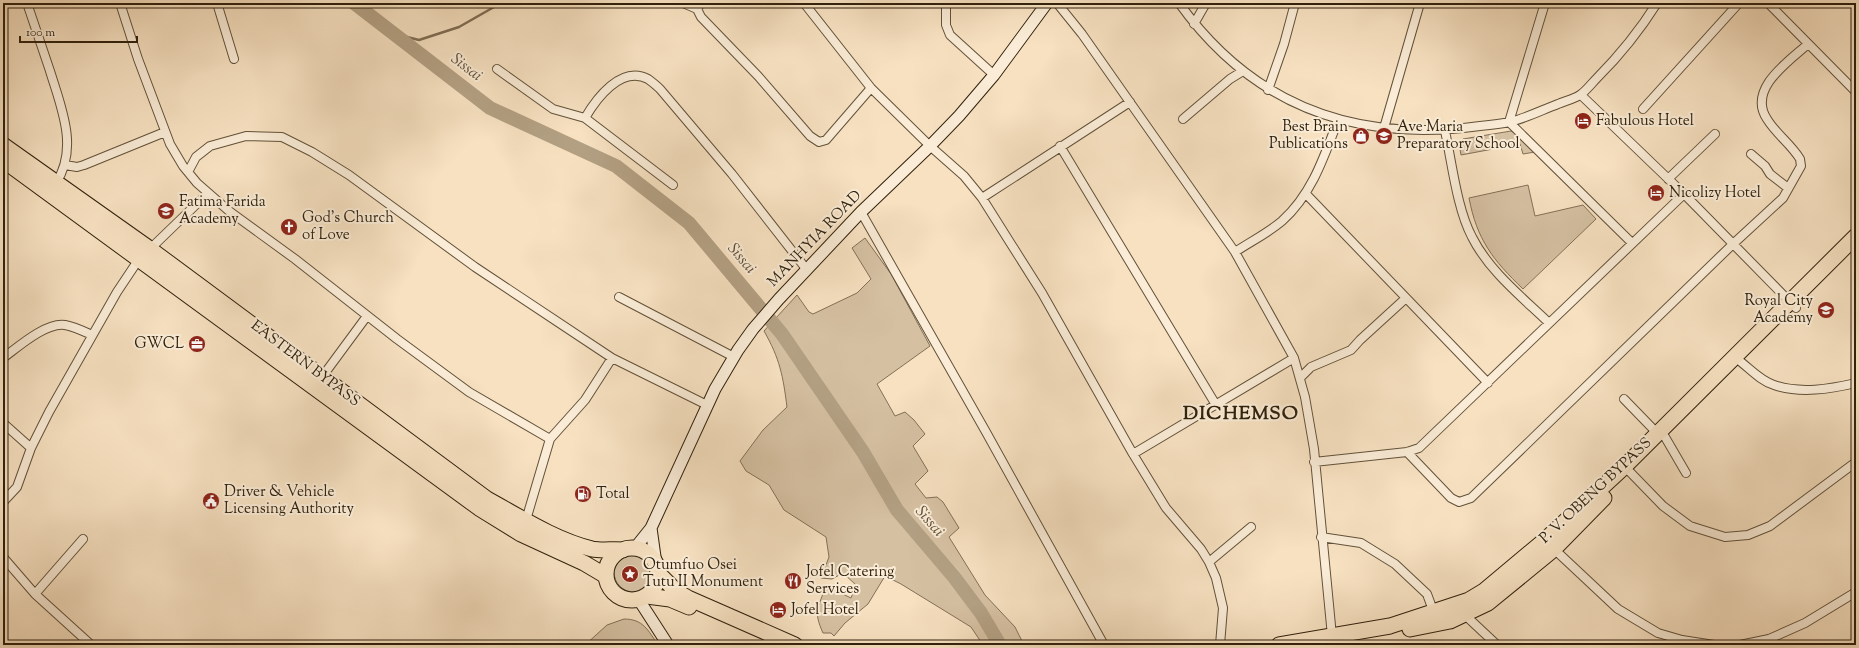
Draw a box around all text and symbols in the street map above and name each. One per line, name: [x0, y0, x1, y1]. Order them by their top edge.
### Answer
scale bar: [20, 18, 137, 44]
text: 100 m: [26, 24, 55, 42]
water label: Sissai: [445, 48, 487, 88]
hotel icon: Fabulous Hotel: [1573, 111, 1593, 131]
place label: Fabulous Hotel: [1596, 111, 1694, 132]
place label: Best Brain Publications: [1269, 117, 1348, 155]
place label: Ave Maria Preparatory School: [1397, 117, 1520, 155]
shop icon: Best Brain Publications: [1351, 126, 1371, 146]
school or university icon: Ave Maria Preparatory School: [1374, 126, 1394, 146]
hotel icon: Nicolizy Hotel: [1646, 183, 1666, 203]
place label: Nicolizy Hotel: [1669, 183, 1761, 204]
street label: MANHYIA ROAD: [763, 186, 867, 292]
place label: Fatima Farida Academy: [179, 192, 266, 230]
school or university icon: Fatima Farida Academy: [156, 201, 176, 221]
place label: God's Church of Love: [302, 208, 394, 246]
church icon: God's Church of Love: [279, 217, 299, 237]
water label: Sissai: [721, 238, 761, 280]
place label: Royal City Academy: [1744, 291, 1814, 329]
school or university icon: Royal City Academy: [1816, 300, 1836, 320]
street label: EASTERN BYPASS: [246, 316, 364, 412]
place label: GWCL: [134, 334, 184, 355]
office icon: GWCL: [187, 334, 207, 354]
district label: DICHEMSO: [1183, 401, 1299, 428]
street label: P. V. OBENG BYPASS: [1535, 433, 1657, 549]
place label: Driver & Vehicle Licensing Authority: [224, 482, 354, 520]
fuel station icon: Total: [573, 484, 593, 504]
place label: Total: [596, 484, 630, 505]
public building icon: Driver & Vehicle Licensing Authority: [201, 491, 221, 511]
water label: Sissai: [909, 502, 949, 542]
place label: Otumfuo Osei Tutu II Monument: [643, 555, 763, 593]
place label: Jofel Catering Services: [805, 562, 894, 600]
place icon: Otumfuo Osei Tutu II Monument: [620, 564, 640, 584]
restaurant icon: Jofel Catering Services: [783, 571, 803, 591]
hotel icon: Jofel Hotel: [768, 600, 788, 620]
place label: Jofel Hotel: [790, 600, 859, 621]

